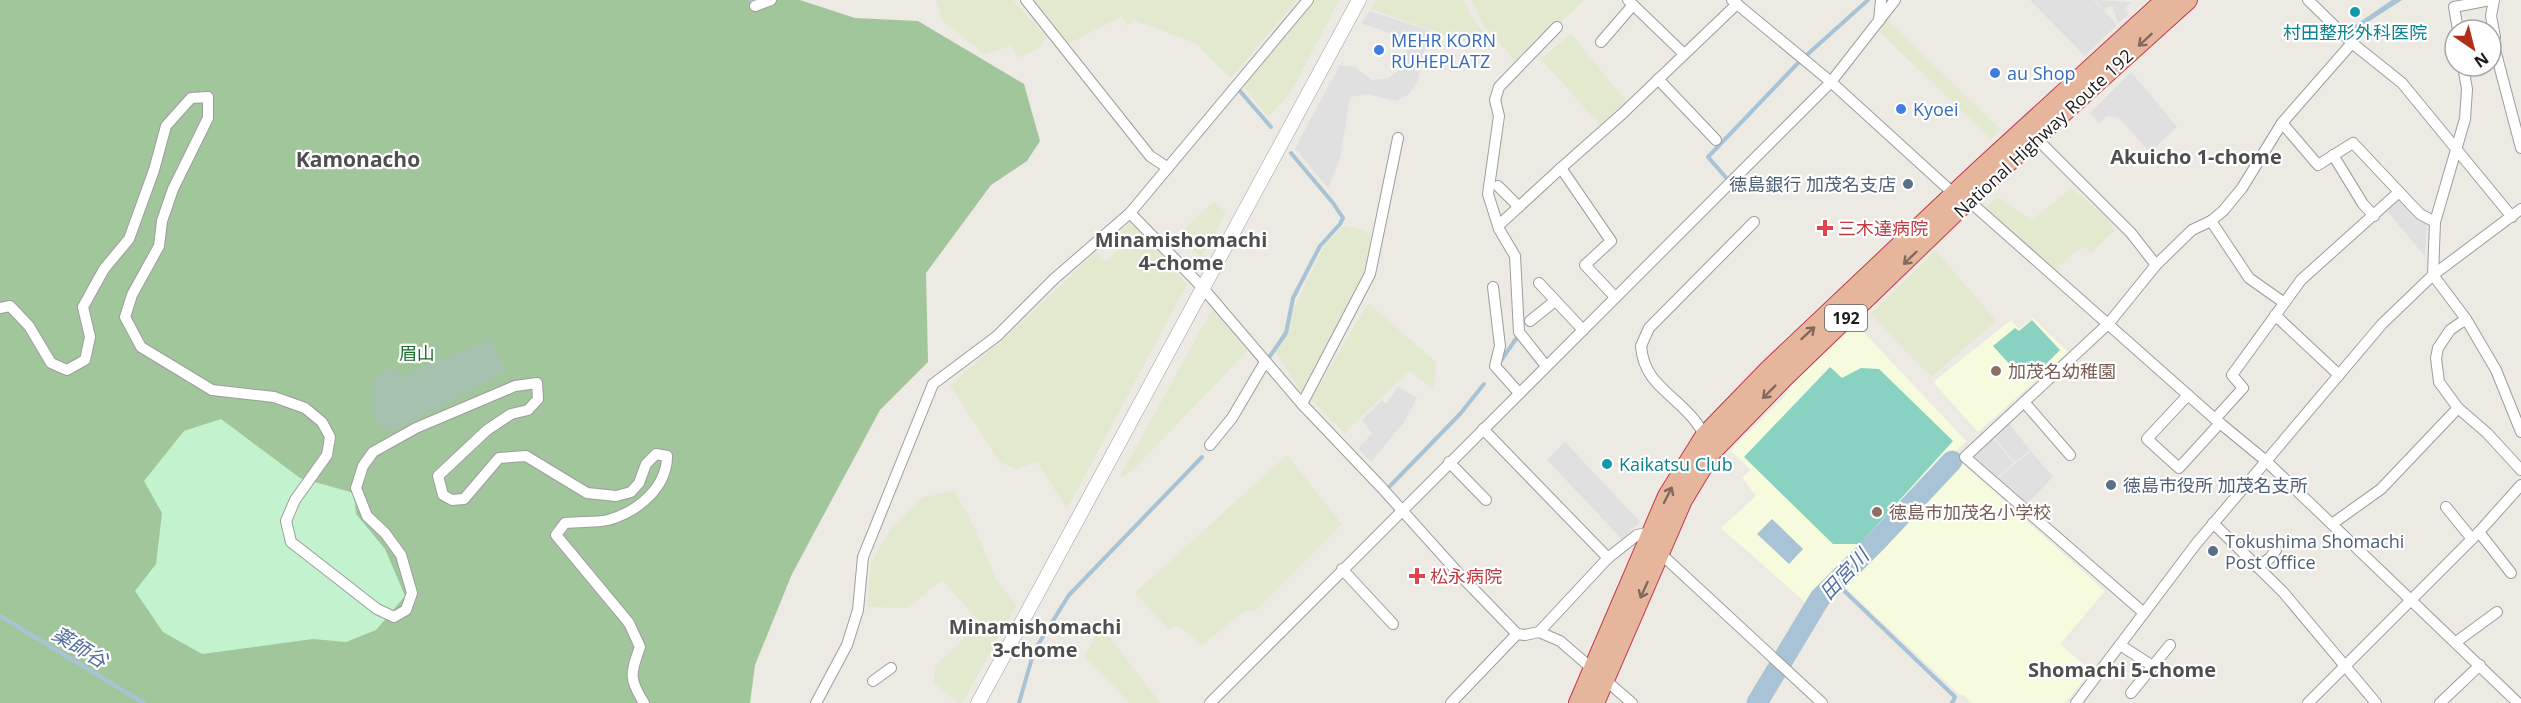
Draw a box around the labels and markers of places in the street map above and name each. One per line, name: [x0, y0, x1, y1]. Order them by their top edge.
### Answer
marker: 村田整形外科医院: [2348, 5, 2362, 19]
place label: 村田整形外科医院: [2283, 20, 2427, 44]
place label: MEHR KORN RUHEPLATZ: [1391, 28, 1496, 73]
marker: MEHR KORN RUHEPLATZ: [1372, 43, 1386, 57]
place label: au Shop: [2007, 61, 2075, 85]
marker: au Shop: [1988, 66, 2002, 80]
place label: Kyoei: [1913, 97, 1959, 121]
marker: Kyoei: [1894, 102, 1908, 116]
place label: 徳島銀行 加茂名支店: [1729, 172, 1896, 196]
marker: 徳島銀行 加茂名支店: [1901, 177, 1915, 191]
place label: 三木達病院: [1838, 216, 1928, 240]
marker: 三木達病院: [1816, 219, 1834, 237]
place label: 加茂名幼稚園: [2008, 359, 2116, 383]
marker: 加茂名幼稚園: [1989, 364, 2003, 378]
place label: Kaikatsu Club: [1619, 452, 1733, 476]
marker: Kaikatsu Club: [1600, 457, 1614, 471]
place label: 徳島市役所 加茂名支所: [2123, 473, 2308, 497]
marker: 徳島市役所 加茂名支所: [2104, 478, 2118, 492]
place label: 徳島市加茂名小学校: [1889, 500, 2051, 524]
marker: 徳島市加茂名小学校: [1870, 505, 1884, 519]
place label: Tokushima Shomachi Post Office: [2225, 529, 2404, 574]
marker: Tokushima Shomachi Post Office: [2206, 544, 2220, 558]
place label: 松永病院: [1430, 564, 1502, 588]
marker: 松永病院: [1408, 567, 1426, 585]

